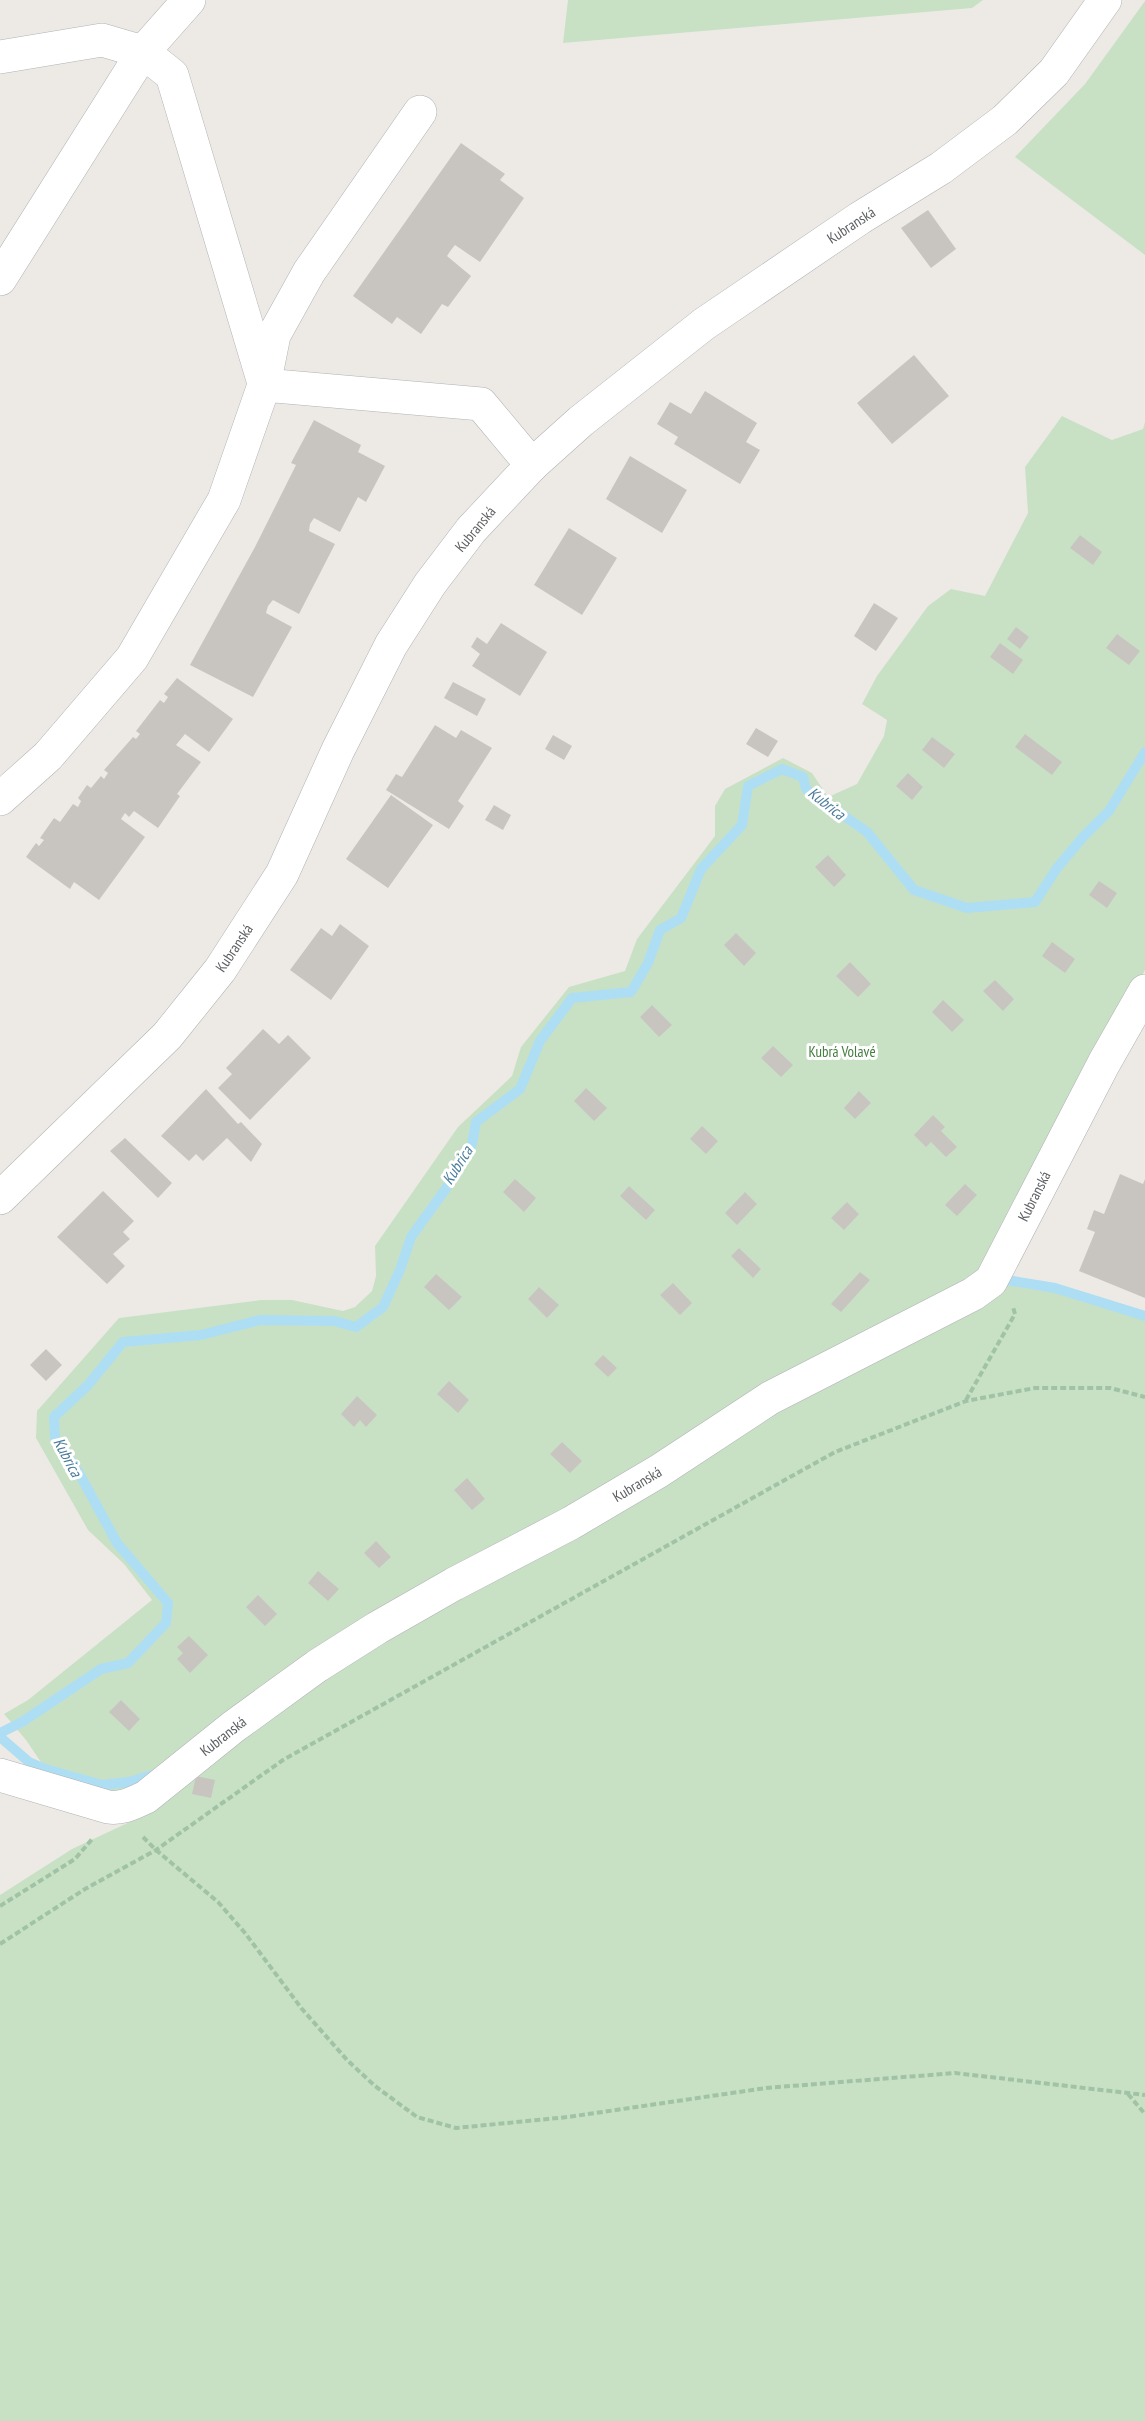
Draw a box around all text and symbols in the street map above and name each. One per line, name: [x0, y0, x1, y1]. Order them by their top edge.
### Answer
street label: Kubranská: [823, 202, 879, 248]
street label: Kubranská: [450, 502, 500, 556]
water label: Kubrica: [805, 782, 851, 825]
street label: Kubranská: [211, 920, 257, 976]
park label: Kubrá Volavé: [808, 1042, 876, 1061]
water label: Kubrica: [438, 1141, 477, 1188]
street label: Kubranská: [1013, 1168, 1055, 1224]
water label: Kubrica: [49, 1434, 87, 1481]
street label: Kubranská: [609, 1462, 665, 1506]
street label: Kubranská: [196, 1712, 250, 1760]

